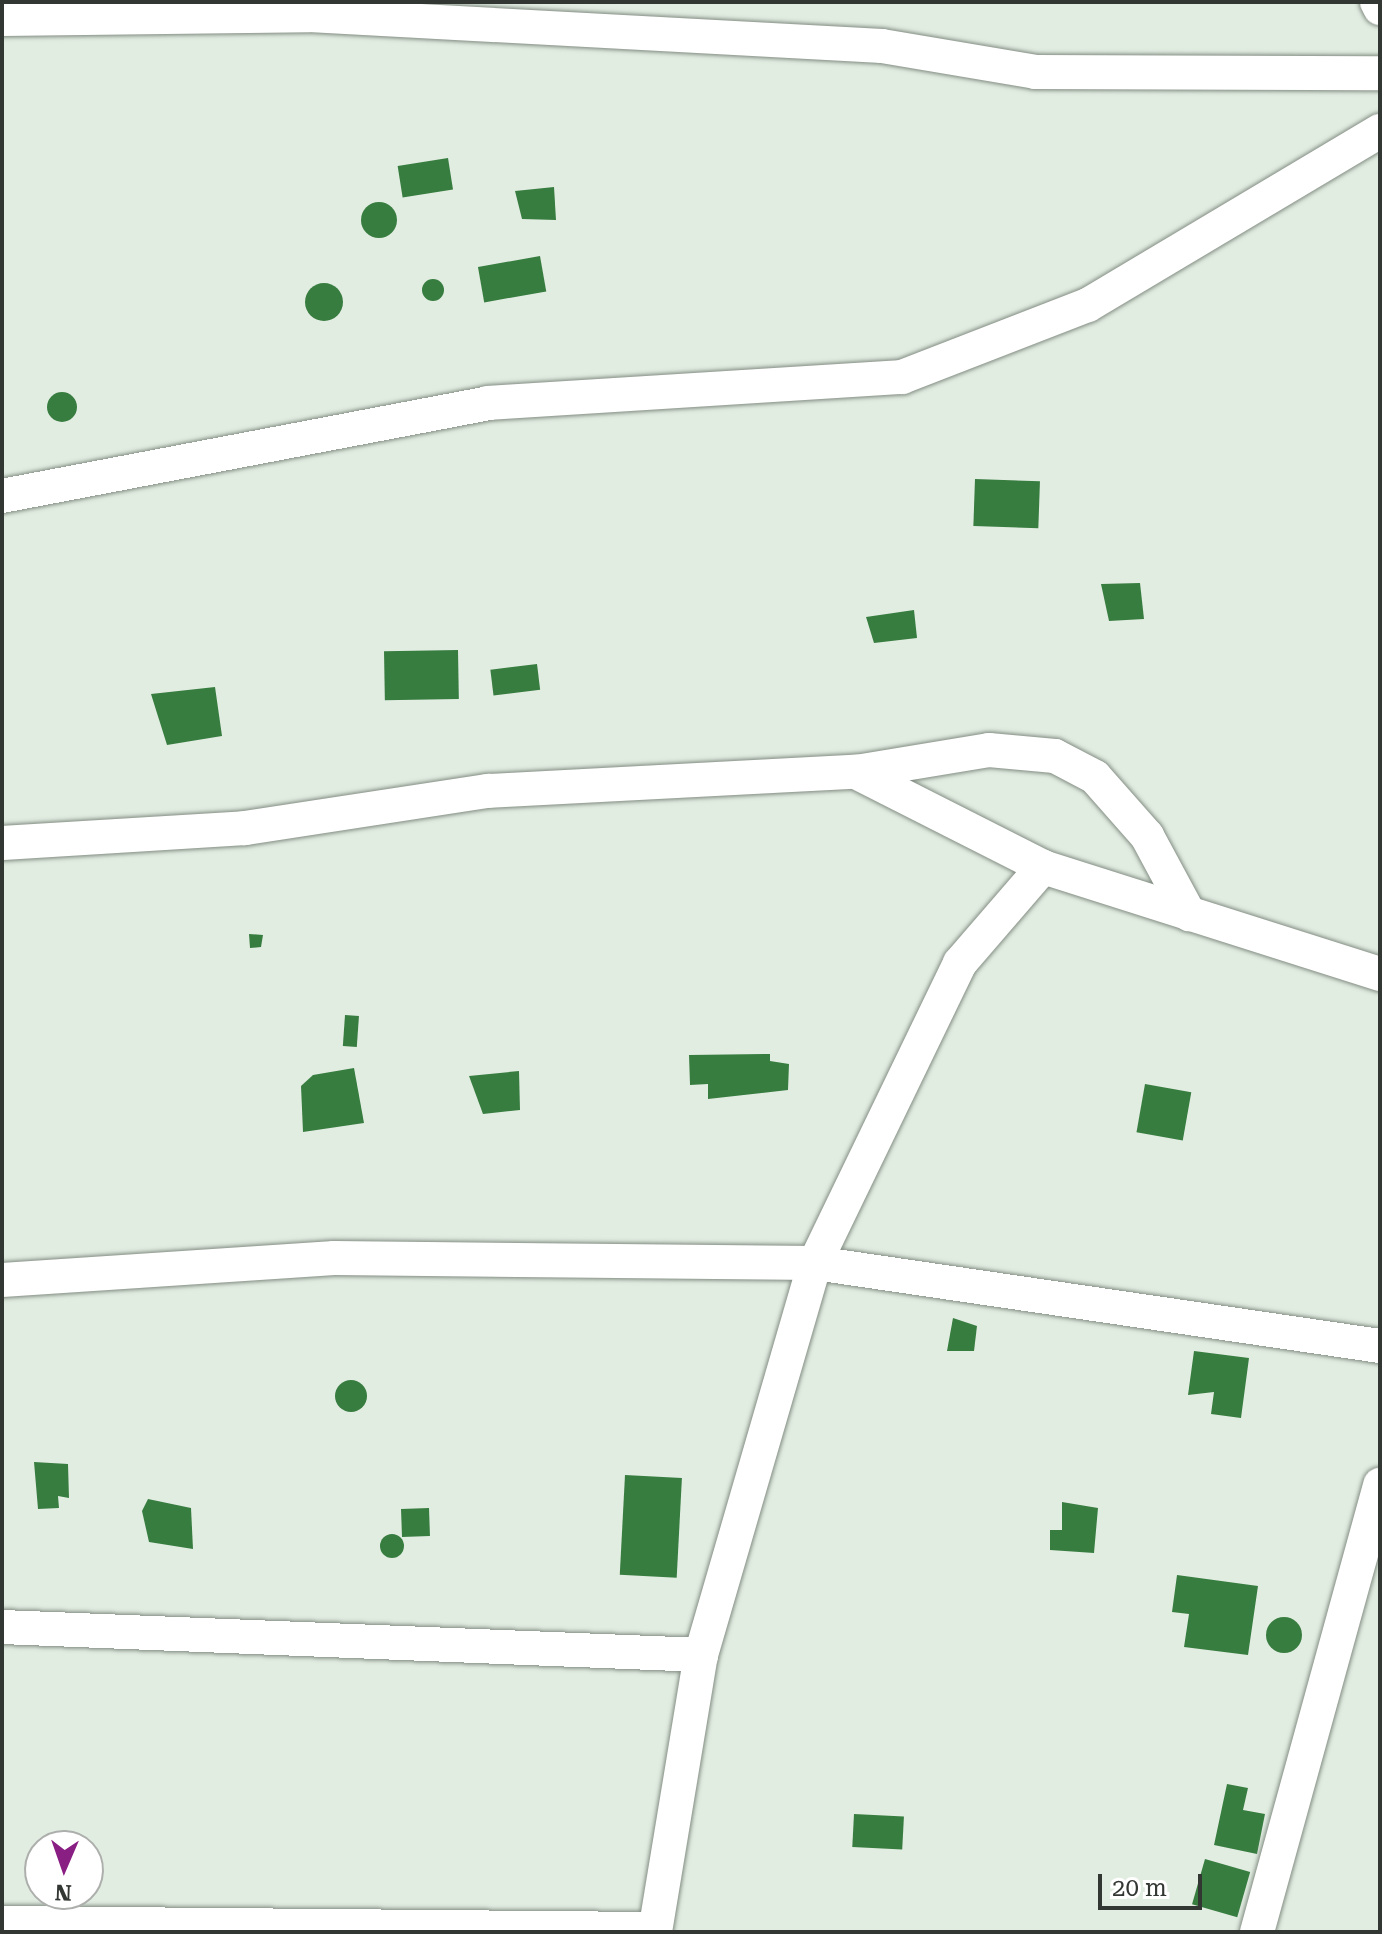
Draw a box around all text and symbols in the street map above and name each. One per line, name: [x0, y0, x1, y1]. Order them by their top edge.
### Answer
north arrow: [24, 1830, 104, 1910]
scale bar: [1102, 1858, 1206, 1908]
text: 20 m: [1112, 1874, 1167, 1902]
text: N: [54, 1880, 72, 1905]

